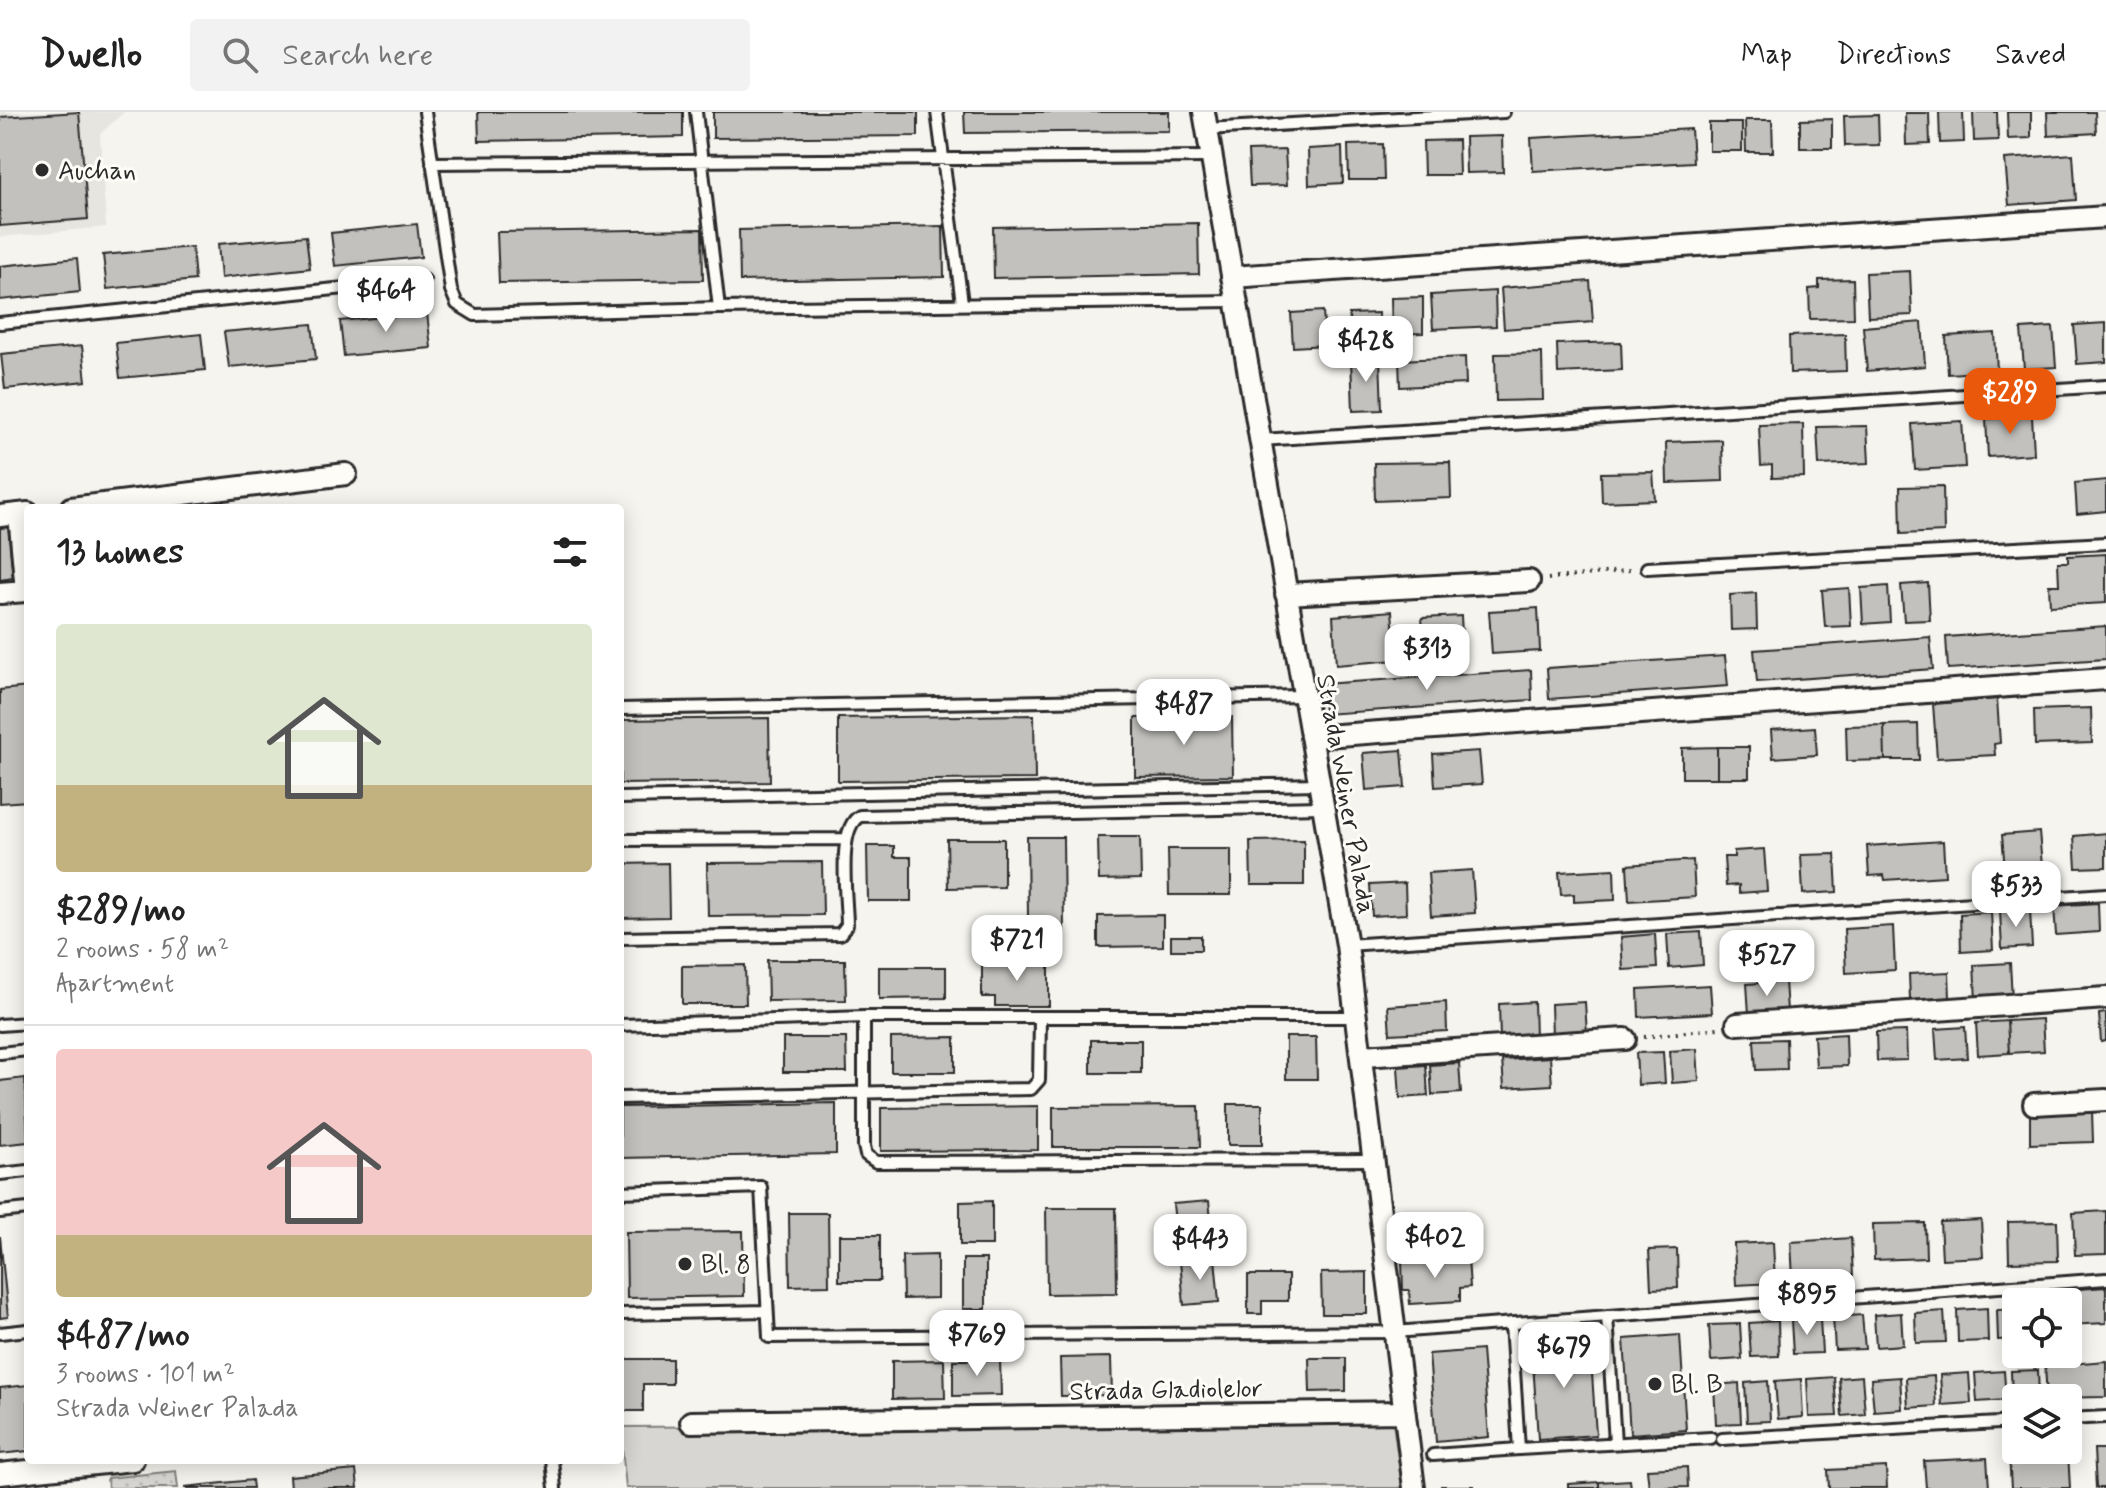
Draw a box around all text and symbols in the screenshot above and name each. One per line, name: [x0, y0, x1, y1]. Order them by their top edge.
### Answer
search box: [190, 19, 750, 91]
text: Dwello: [40, 31, 142, 80]
icon: search: [218, 33, 262, 77]
text: Search here: [282, 36, 433, 75]
text: Map: [1741, 37, 1792, 74]
text: Directions: [1836, 37, 1951, 74]
text: Saved: [1995, 37, 2066, 74]
place label: Auchan: [58, 155, 136, 189]
marker: Auchan: [33, 161, 51, 179]
pin: $464: [339, 266, 433, 334]
text: $464: [356, 275, 416, 309]
pin: $428: [1319, 316, 1413, 384]
text: $428: [1337, 325, 1395, 359]
pin: $289: [1963, 368, 2057, 436]
text: $289: [1982, 377, 2038, 411]
text: 13 homes: [56, 530, 184, 575]
icon: filters: [548, 530, 592, 574]
pin: $313: [1380, 624, 1474, 692]
text: $313: [1403, 633, 1451, 667]
street label: Strada Weiner Palada: [1307, 672, 1383, 917]
icon: home: [252, 676, 396, 820]
pin: $487: [1137, 679, 1231, 747]
text: $487: [1154, 688, 1214, 722]
pin: $533: [1969, 861, 2063, 929]
text: $533: [1990, 870, 2042, 904]
text: $289/mo: [56, 888, 186, 933]
pin: $721: [970, 915, 1064, 983]
text: $721: [990, 924, 1044, 958]
pin: $527: [1720, 930, 1814, 998]
text: 2 rooms · 58 m²: [56, 933, 229, 967]
text: $527: [1737, 939, 1797, 973]
text: Apartment: [56, 967, 174, 1001]
icon: home: [252, 1101, 396, 1245]
pin: $402: [1388, 1212, 1482, 1280]
pin: $443: [1153, 1214, 1247, 1282]
text: $402: [1405, 1221, 1465, 1255]
text: $443: [1172, 1223, 1228, 1257]
place label: Bl. 8: [701, 1249, 751, 1283]
marker: Bl. 8: [676, 1255, 694, 1273]
pin: $895: [1760, 1269, 1854, 1337]
text: $895: [1777, 1278, 1837, 1312]
map controls: [2002, 1288, 2082, 1464]
button: locate: [2002, 1288, 2082, 1368]
pin: $769: [930, 1310, 1024, 1378]
text: $487/mo: [56, 1313, 190, 1358]
text: $769: [947, 1319, 1007, 1353]
pin: $679: [1517, 1322, 1611, 1390]
text: $679: [1536, 1331, 1592, 1365]
text: 3 rooms · 101 m²: [56, 1358, 235, 1392]
place label: Bl. B: [1671, 1369, 1723, 1403]
street label: Strada Gladiolelor: [1069, 1372, 1263, 1410]
marker: Bl. B: [1646, 1375, 1664, 1393]
button: layers: [2002, 1384, 2082, 1464]
text: Strada Weiner Palada: [56, 1392, 299, 1426]

